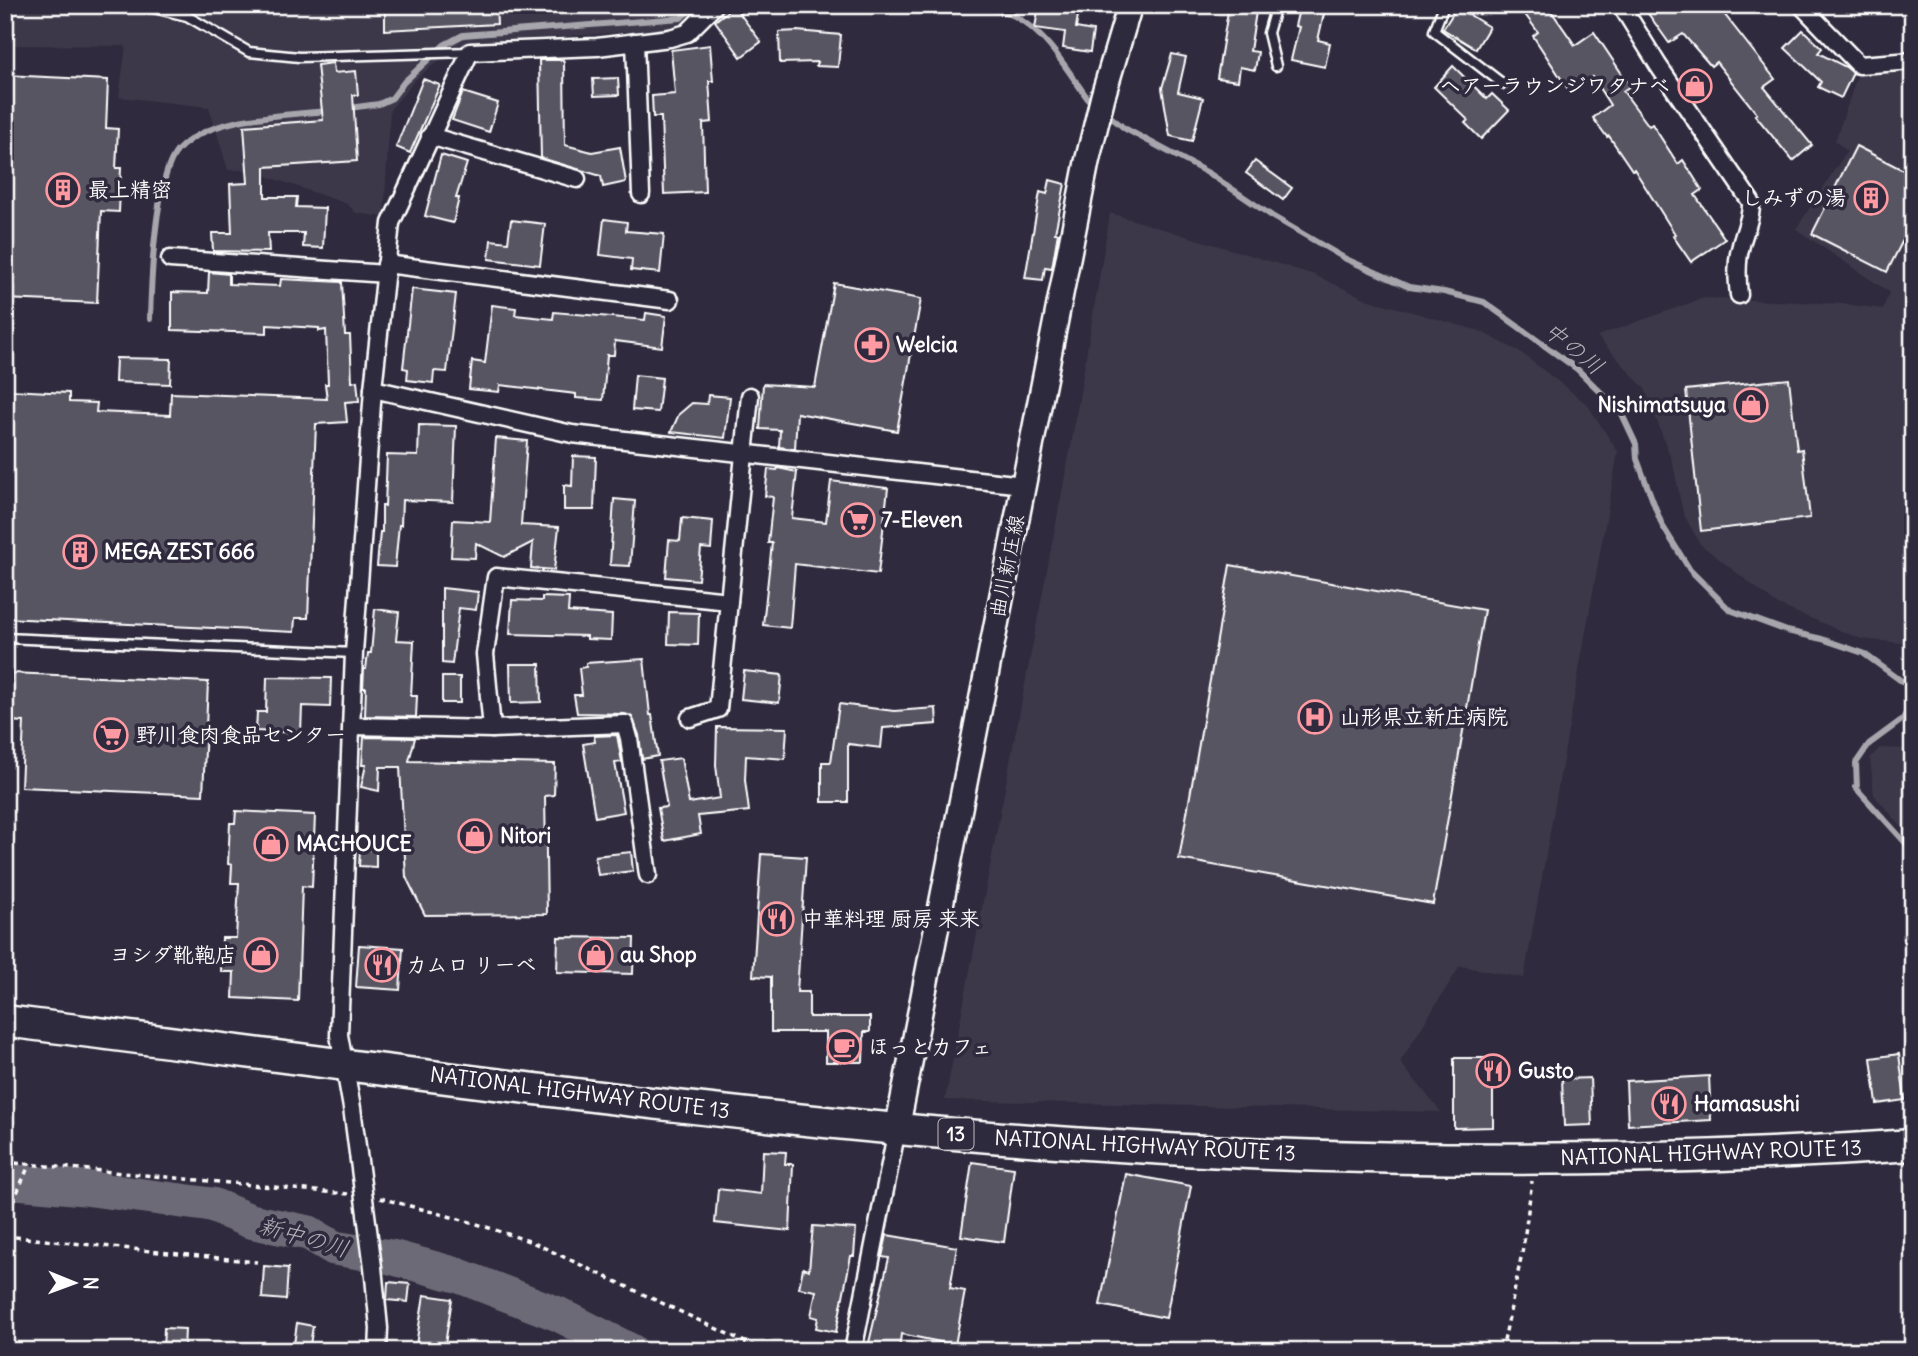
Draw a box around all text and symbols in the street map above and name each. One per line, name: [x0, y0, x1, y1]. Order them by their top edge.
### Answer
shop icon: ヘアーラウンジワタナベ: [1676, 67, 1714, 105]
place label: ヘアーラウンジワタナベ: [1440, 72, 1670, 99]
building icon: 最上精密: [44, 171, 82, 209]
place label: 最上精密: [88, 176, 172, 203]
building icon: しみずの湯: [1852, 179, 1890, 217]
place label: しみずの湯: [1741, 184, 1846, 211]
water label: 中の川: [1538, 315, 1610, 381]
pharmacy icon: Welcia: [853, 326, 891, 364]
place label: Welcia: [896, 331, 958, 358]
shop icon: Nishimatsuya: [1732, 386, 1770, 424]
place label: Nishimatsuya: [1597, 391, 1726, 418]
supermarket icon: 7-Eleven: [839, 501, 877, 539]
place label: 7-Eleven: [882, 506, 963, 533]
street label: 曲川新庄線: [983, 512, 1030, 620]
building icon: MEGA ZEST 666: [61, 533, 99, 571]
place label: MEGA ZEST 666: [104, 538, 255, 565]
hospital icon: 山形県立新庄病院: [1296, 698, 1334, 736]
place label: 山形県立新庄病院: [1340, 703, 1508, 730]
supermarket icon: 野川食肉食品センター: [92, 716, 130, 754]
place label: 野川食肉食品センター: [136, 721, 346, 748]
shop icon: Nitori: [456, 817, 494, 855]
place label: Nitori: [500, 822, 551, 849]
shop icon: MACHOUCE: [252, 825, 290, 863]
place label: MACHOUCE: [296, 830, 412, 857]
restaurant icon: 中華料理 厨房 来来: [758, 900, 796, 938]
place label: 中華料理 厨房 来来: [802, 905, 980, 932]
shop icon: ヨシダ靴鞄店: [242, 936, 280, 974]
shop icon: au Shop: [577, 936, 615, 974]
place label: ヨシダ靴鞄店: [110, 941, 236, 968]
place label: au Shop: [620, 941, 697, 968]
restaurant icon: カムロ リーベ: [363, 946, 401, 984]
place label: カムロ リーベ: [406, 951, 537, 978]
cafe icon: ほっとカフェ: [825, 1028, 863, 1066]
place label: ほっとカフェ: [868, 1033, 992, 1060]
restaurant icon: Gusto: [1474, 1052, 1512, 1090]
place label: Gusto: [1518, 1057, 1574, 1084]
street label: NATIONAL HIGHWAY ROUTE 13: [429, 1061, 732, 1124]
restaurant icon: Hamasushi: [1650, 1085, 1688, 1123]
place label: Hamasushi: [1694, 1090, 1800, 1117]
road number: 13: [939, 1118, 974, 1150]
street label: NATIONAL HIGHWAY ROUTE 13: [994, 1124, 1296, 1167]
street label: NATIONAL HIGHWAY ROUTE 13: [1560, 1134, 1862, 1171]
water label: 新中の川: [256, 1210, 352, 1263]
north arrow: [38, 1248, 108, 1318]
text: N: [79, 1277, 103, 1290]

